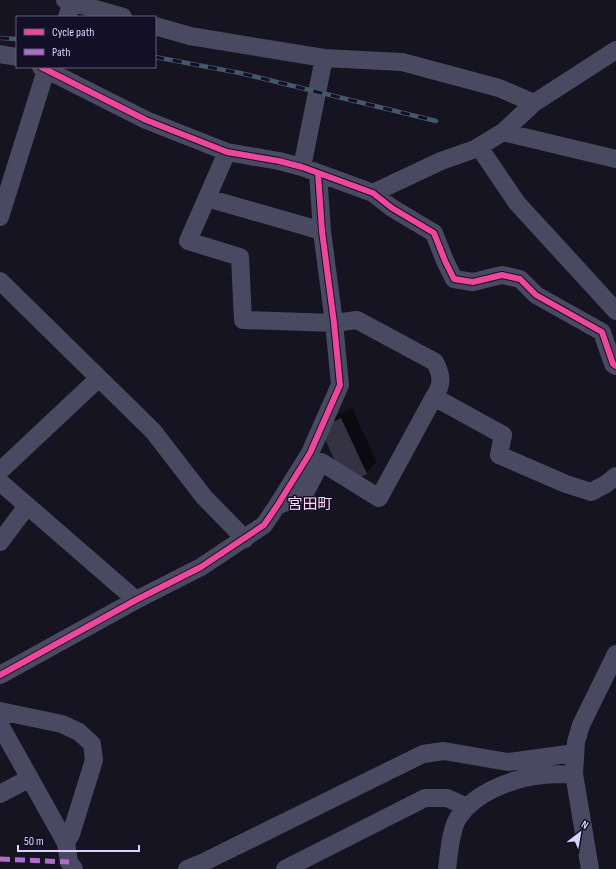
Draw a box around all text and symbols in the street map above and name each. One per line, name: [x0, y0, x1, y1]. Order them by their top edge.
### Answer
legend: [16, 16, 156, 68]
text: Cycle path: [52, 25, 94, 40]
text: Path: [52, 45, 70, 60]
district label: 宮田町: [287, 495, 333, 514]
north arrow: [560, 813, 600, 853]
text: N: [579, 818, 591, 832]
scale bar: [18, 827, 139, 853]
text: 50 m: [24, 834, 44, 849]

